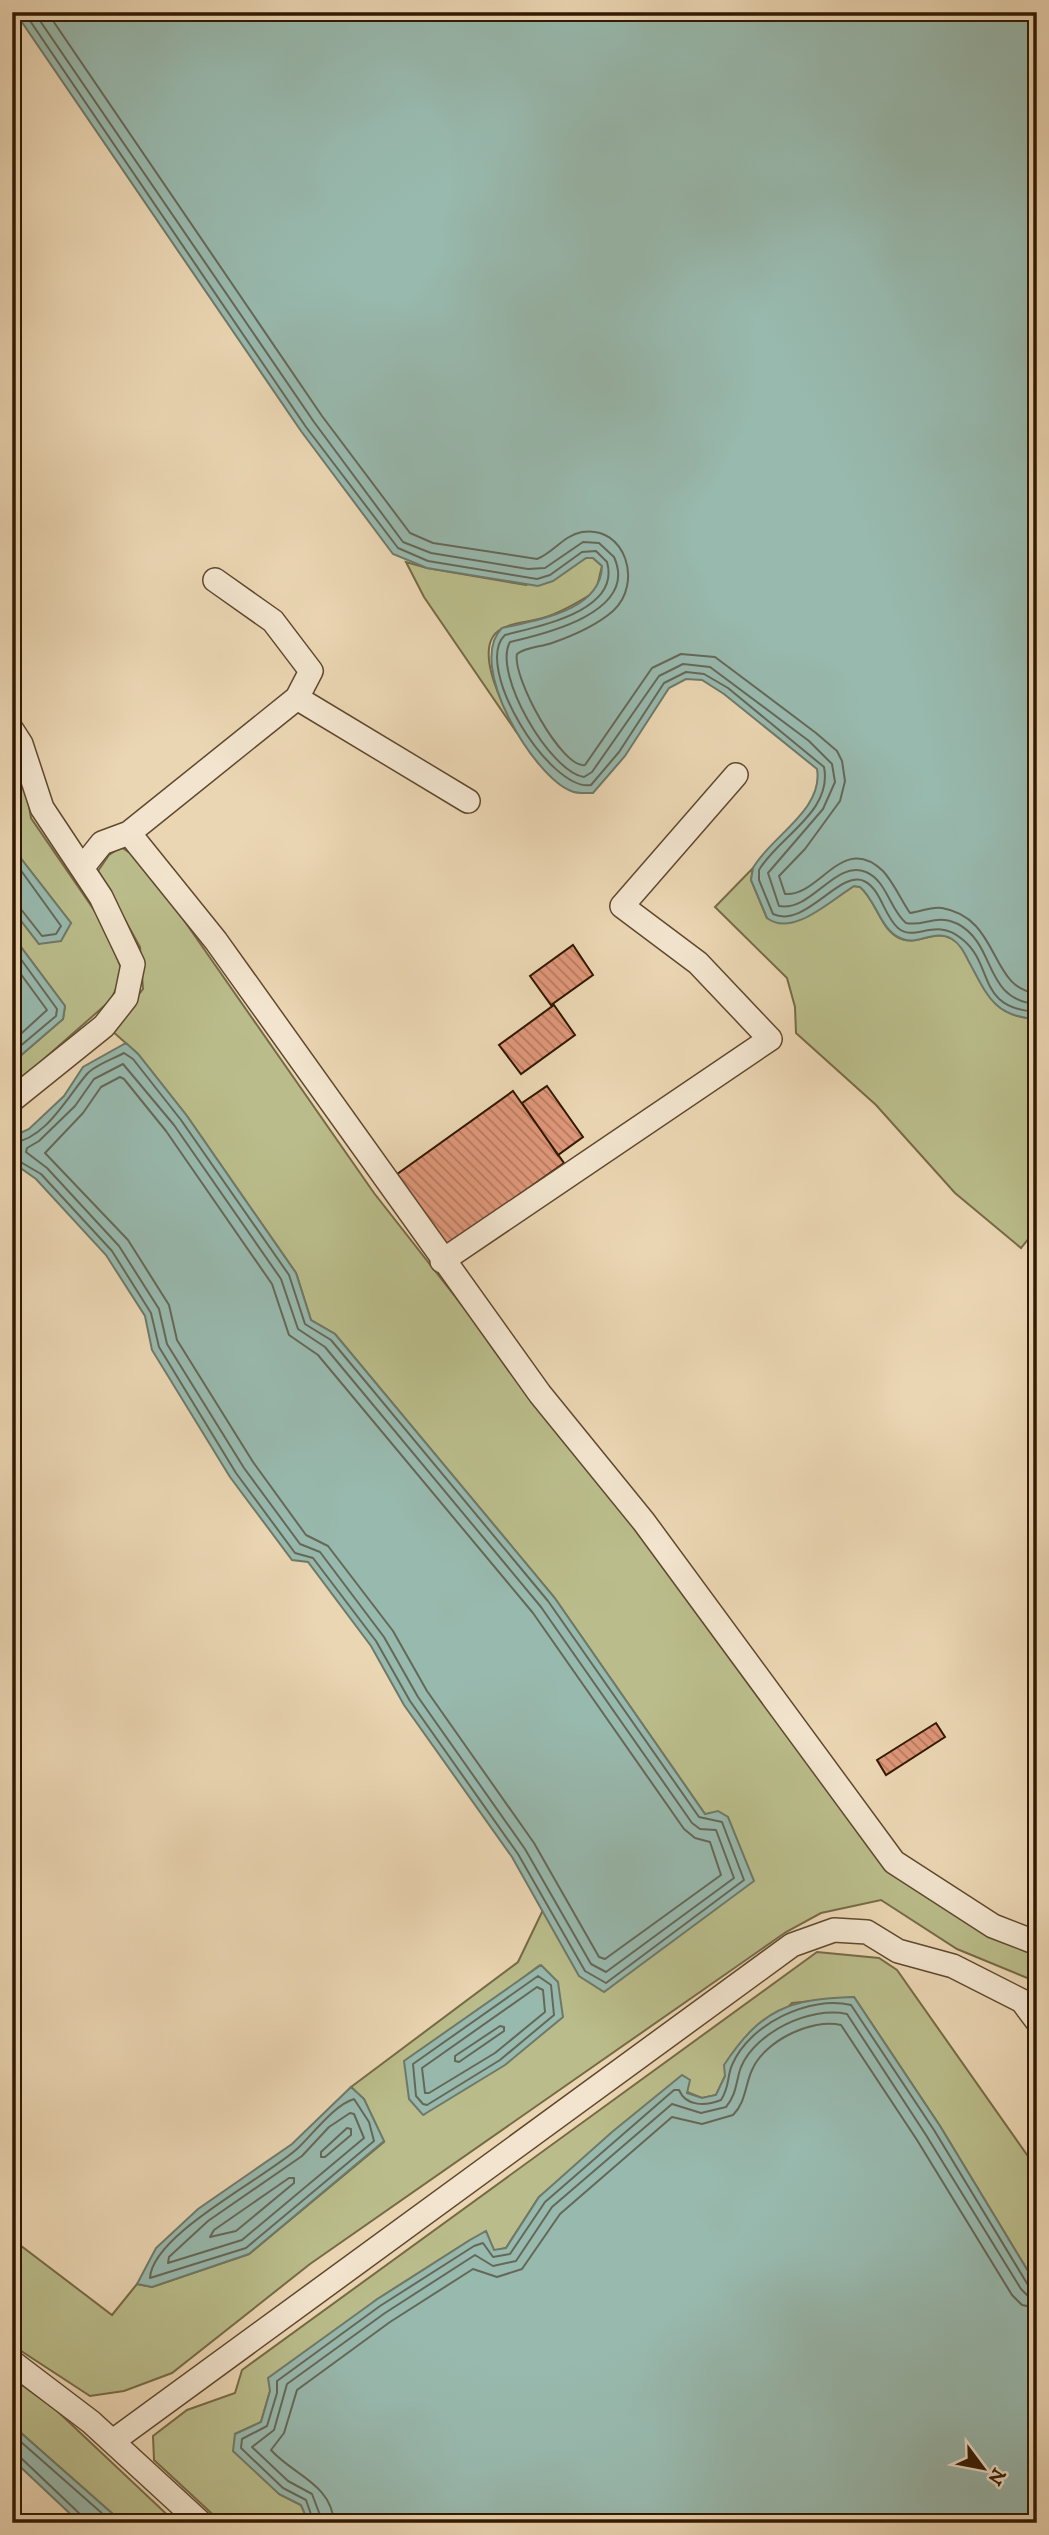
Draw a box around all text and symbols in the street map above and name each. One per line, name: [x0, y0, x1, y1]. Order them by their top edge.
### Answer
north arrow: [948, 2434, 1018, 2504]
text: N: [982, 2464, 1010, 2489]

